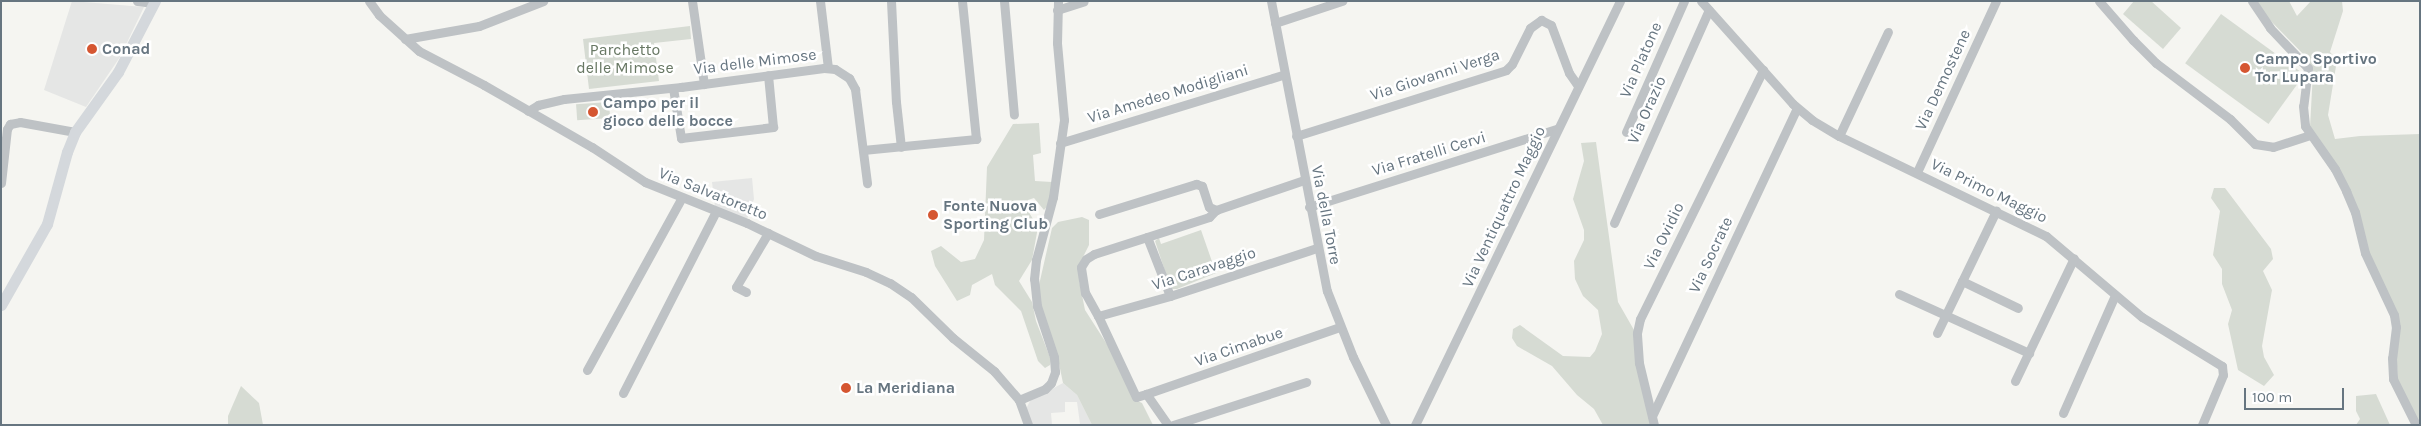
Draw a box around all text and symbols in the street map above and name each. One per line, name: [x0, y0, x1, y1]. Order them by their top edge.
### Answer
street label: Via Platone: [1616, 19, 1666, 101]
street label: Via Demostene: [1911, 26, 1975, 134]
place label: Conad: [102, 39, 150, 59]
park label: Parchetto delle Mimose: [576, 40, 674, 78]
marker: Conad: [86, 43, 98, 55]
street label: Via delle Mimose: [692, 45, 818, 79]
street label: Via Giovanni Verga: [1368, 45, 1502, 105]
place label: Campo Sportivo Tor Lupara: [2255, 49, 2377, 87]
street label: Via Amedeo Modigliani: [1085, 60, 1251, 128]
marker: Campo Sportivo Tor Lupara: [2239, 62, 2251, 74]
street label: Via Orazio: [1624, 73, 1670, 147]
place label: Campo per il gioco delle bocce: [603, 93, 733, 131]
marker: Campo per il gioco delle bocce: [587, 106, 599, 118]
street label: Via Ventiquattro Maggio: [1458, 123, 1550, 291]
street label: Via Fratelli Cervi: [1370, 128, 1488, 180]
street label: Via Primo Maggio: [1928, 154, 2050, 228]
street label: Via Salvatoretto: [656, 163, 770, 225]
street label: Via della Torre: [1307, 164, 1345, 266]
place label: Fonte Nuova Sporting Club: [943, 196, 1048, 234]
street label: Via Ovidio: [1639, 199, 1689, 273]
marker: Fonte Nuova Sporting Club: [927, 209, 939, 221]
street label: Via Socrate: [1685, 214, 1737, 296]
street label: Via Caravaggio: [1150, 243, 1258, 295]
street label: Via Cimabue: [1192, 323, 1286, 371]
place label: La Meridiana: [856, 378, 955, 398]
scale bar: [2246, 378, 2346, 410]
marker: La Meridiana: [840, 382, 852, 394]
text: 100 m: [2252, 388, 2292, 406]

